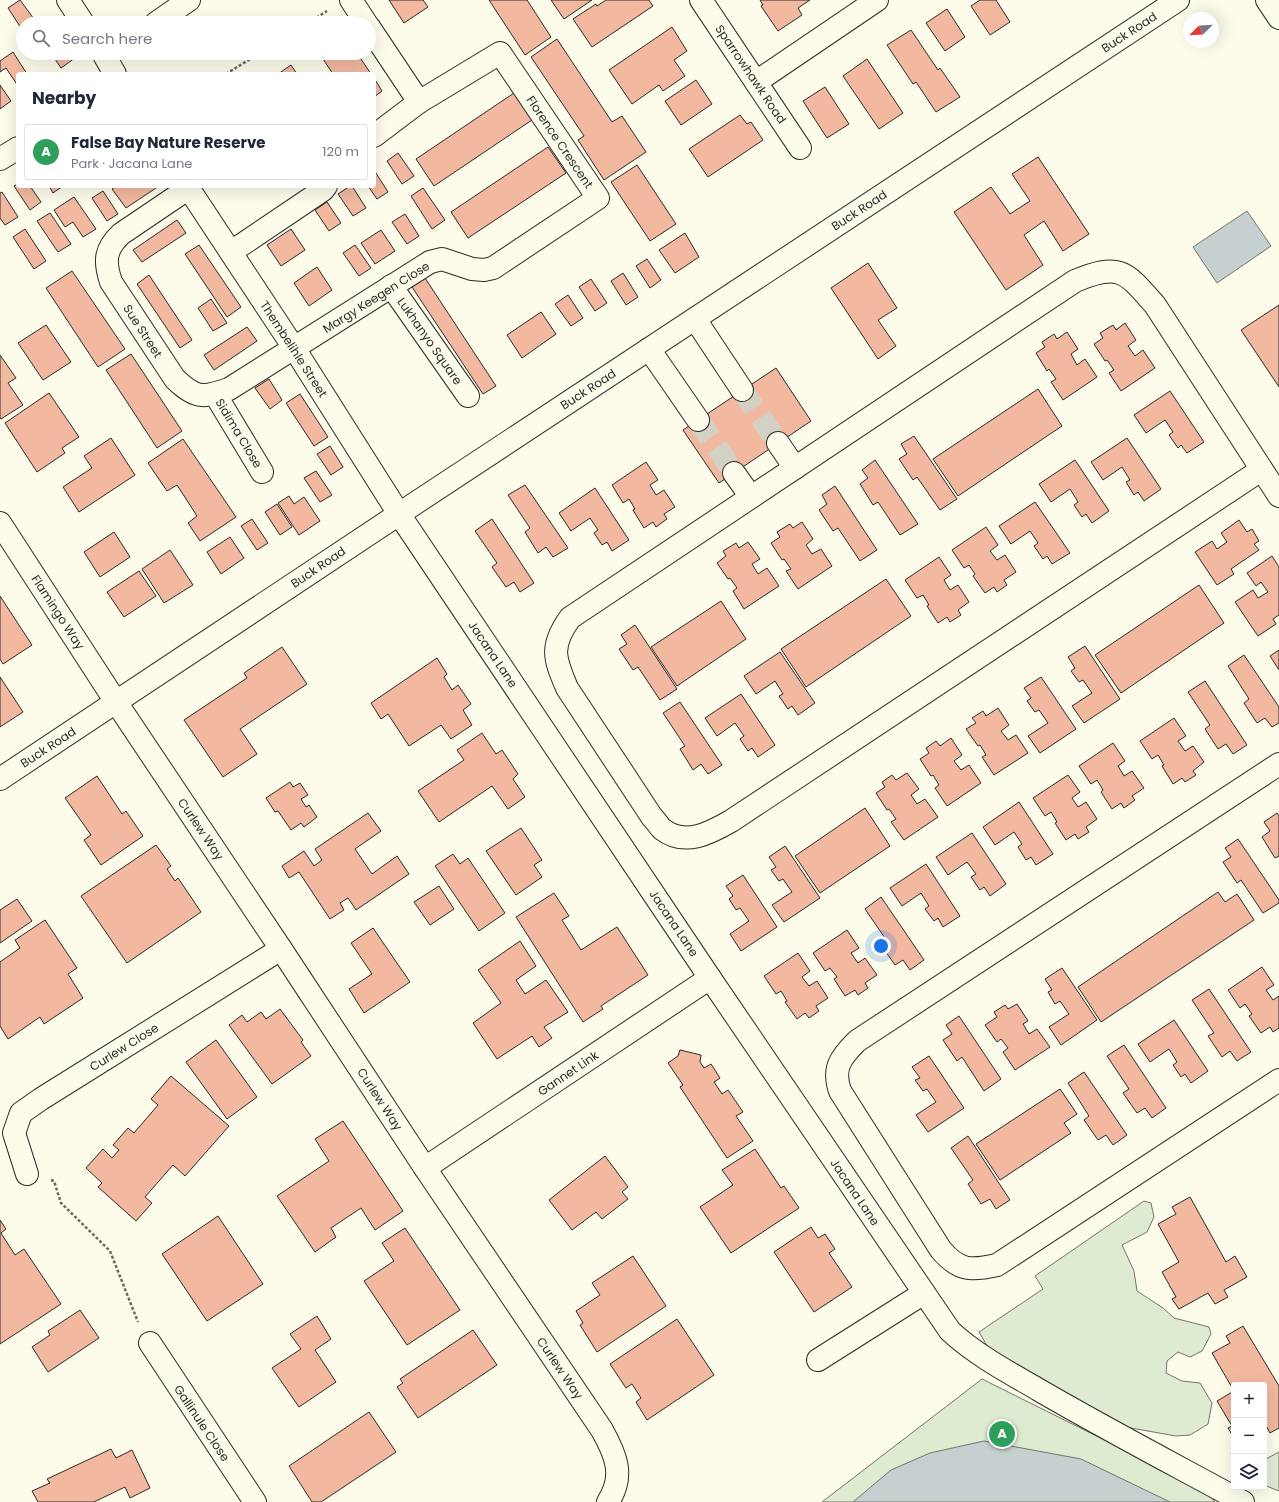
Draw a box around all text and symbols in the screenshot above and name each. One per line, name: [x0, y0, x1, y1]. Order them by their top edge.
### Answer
street label: Buck Road: [1098, 8, 1160, 56]
north arrow: [1183, 12, 1219, 48]
search box: [16, 16, 376, 60]
street label: Sparrowhawk Road: [712, 21, 790, 127]
icon: search: [30, 27, 52, 49]
text: Search here: [62, 28, 152, 49]
text: Nearby: [32, 86, 96, 110]
street label: Florence Crescent: [523, 92, 597, 192]
text: False Bay Nature Reserve: [71, 132, 266, 153]
text: A: [41, 142, 51, 161]
text: 120 m: [322, 142, 359, 161]
text: Park · Jacana Lane: [71, 154, 192, 173]
street label: Buck Road: [828, 186, 890, 234]
street label: Margy Keegen Close: [319, 257, 433, 337]
street label: Lukhanyo Square: [393, 294, 467, 388]
street label: Thembelihle Street: [256, 297, 332, 401]
street label: Sue Street: [119, 301, 167, 361]
street label: Buck Road: [557, 365, 619, 413]
street label: Sidima Close: [212, 395, 266, 471]
street label: Buck Road: [287, 542, 349, 592]
street label: Flamingo Way: [28, 571, 89, 653]
street label: Jacana Lane: [464, 617, 522, 691]
street label: Buck Road: [17, 723, 79, 771]
street label: Curlew Way: [174, 795, 228, 864]
street label: Jacana Lane: [645, 886, 703, 960]
your location: [871, 936, 891, 956]
street label: Curlew Close: [86, 1019, 162, 1075]
street label: Gannet Link: [534, 1046, 602, 1100]
street label: Curlew Way: [353, 1064, 407, 1134]
street label: Jacana Lane: [826, 1155, 884, 1229]
street label: Curlew Way: [533, 1334, 587, 1403]
street label: Gallinule Close: [170, 1381, 234, 1465]
map controls: [1231, 1382, 1267, 1490]
button: +: [1231, 1382, 1267, 1418]
button: −: [1231, 1418, 1267, 1454]
pin: A: [989, 1419, 1015, 1449]
button: layers: [1231, 1454, 1267, 1490]

